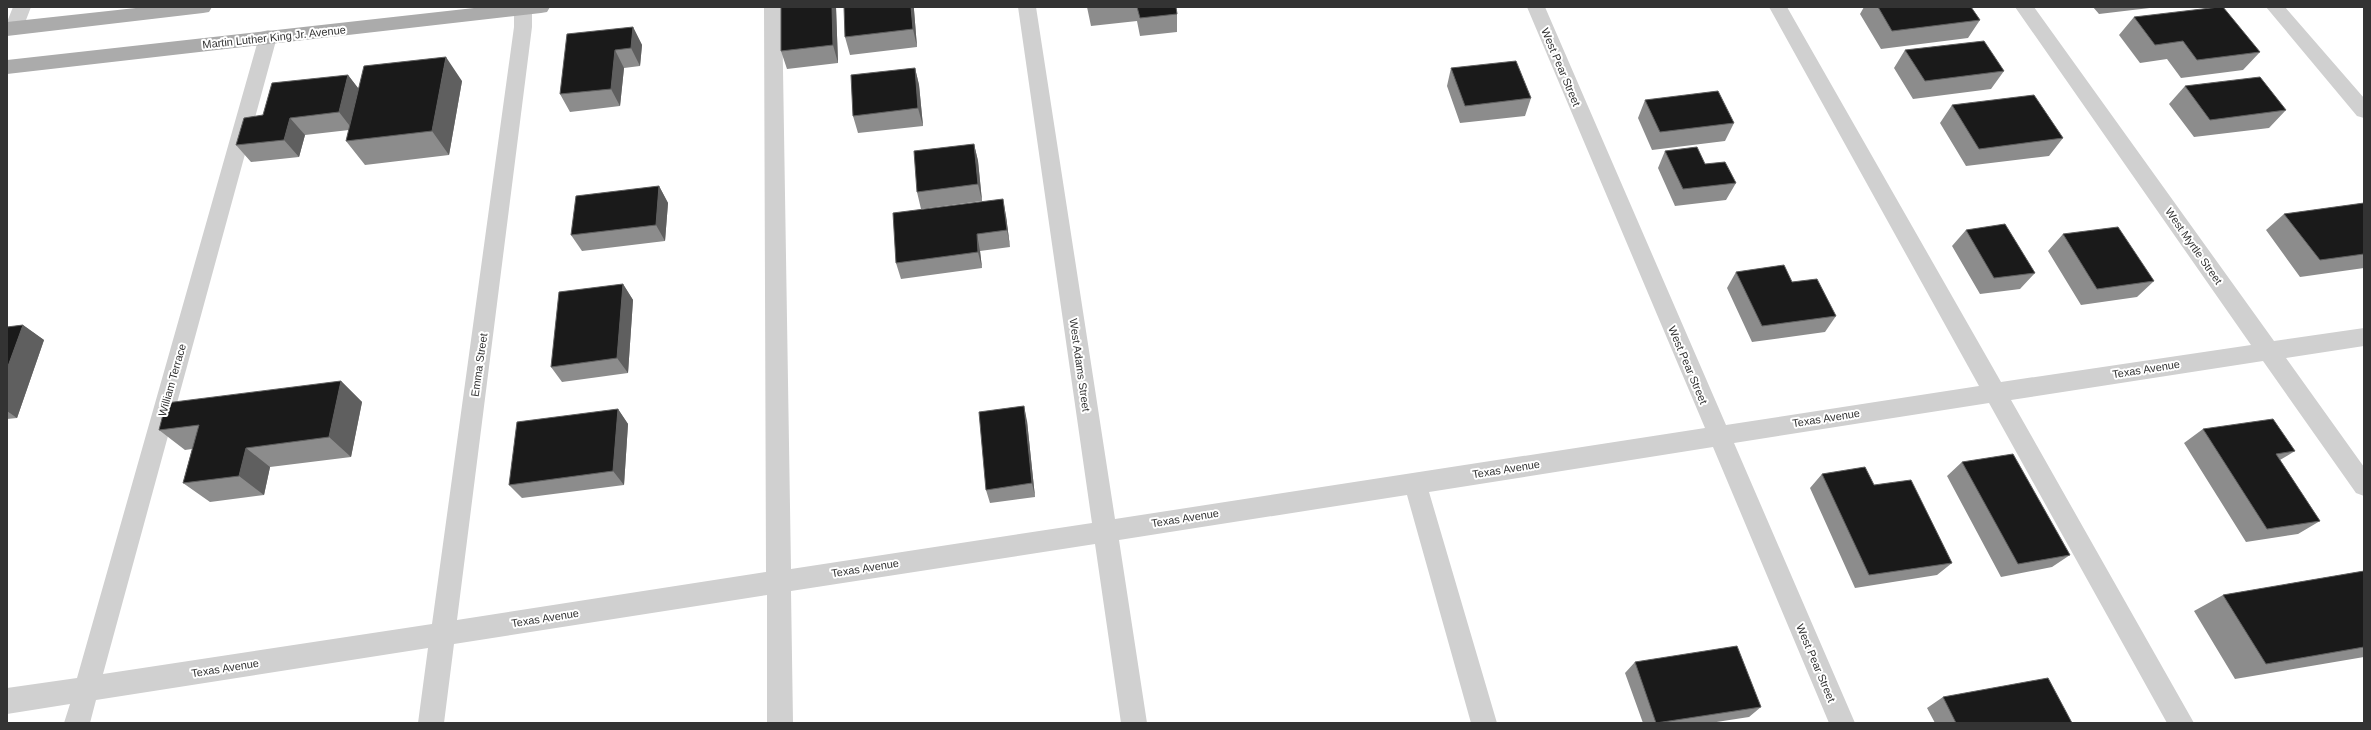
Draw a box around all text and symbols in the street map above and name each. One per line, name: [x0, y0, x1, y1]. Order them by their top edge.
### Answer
street label: Martin Luther King Jr. Avenue: [202, 24, 346, 50]
street label: West Pear Street: [1539, 26, 1583, 108]
street label: West Myrtle Street: [2163, 206, 2225, 286]
street label: West Adams Street: [1068, 318, 1092, 412]
street label: West Pear Street: [1666, 324, 1710, 406]
street label: Emma Street: [469, 332, 489, 398]
street label: William Terrace: [156, 342, 188, 418]
street label: Texas Avenue: [2111, 358, 2181, 380]
street label: Texas Avenue: [1791, 407, 1861, 429]
street label: Texas Avenue: [1471, 458, 1541, 480]
street label: Texas Avenue: [1150, 507, 1220, 529]
street label: Texas Avenue: [830, 557, 900, 579]
street label: Texas Avenue: [510, 607, 580, 629]
street label: West Pear Street: [1794, 622, 1838, 704]
street label: Texas Avenue: [190, 657, 260, 679]

